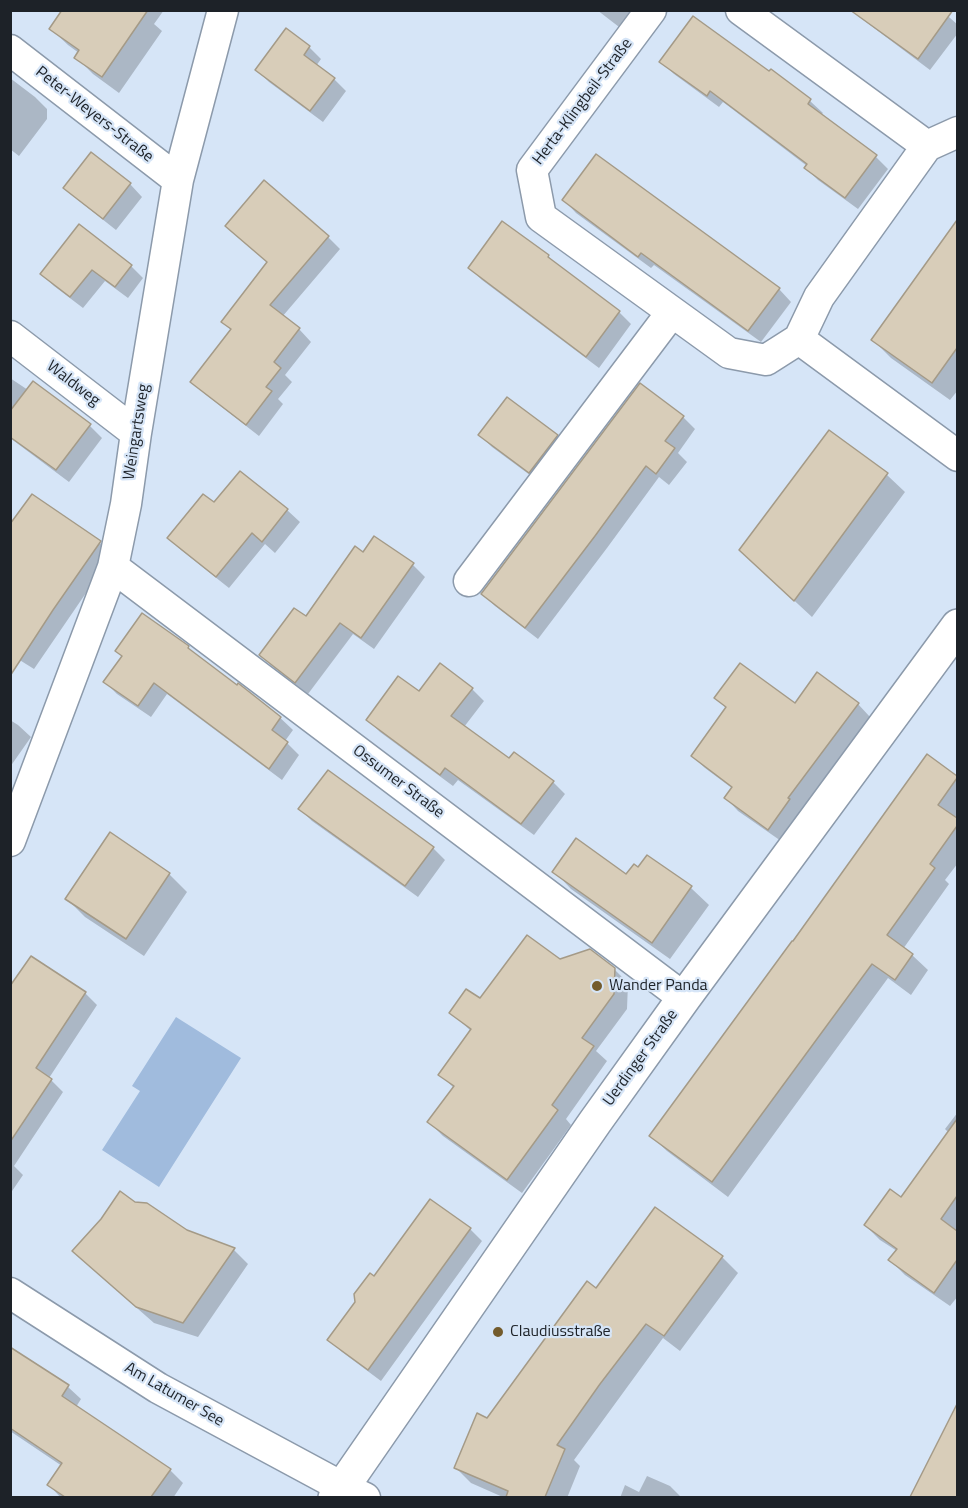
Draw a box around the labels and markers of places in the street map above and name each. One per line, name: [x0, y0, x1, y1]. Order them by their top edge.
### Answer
place label: Wander Panda: [609, 976, 708, 996]
marker: Wander Panda: [590, 979, 604, 993]
place label: Claudiusstraße: [510, 1322, 611, 1342]
marker: Claudiusstraße: [491, 1325, 505, 1339]

